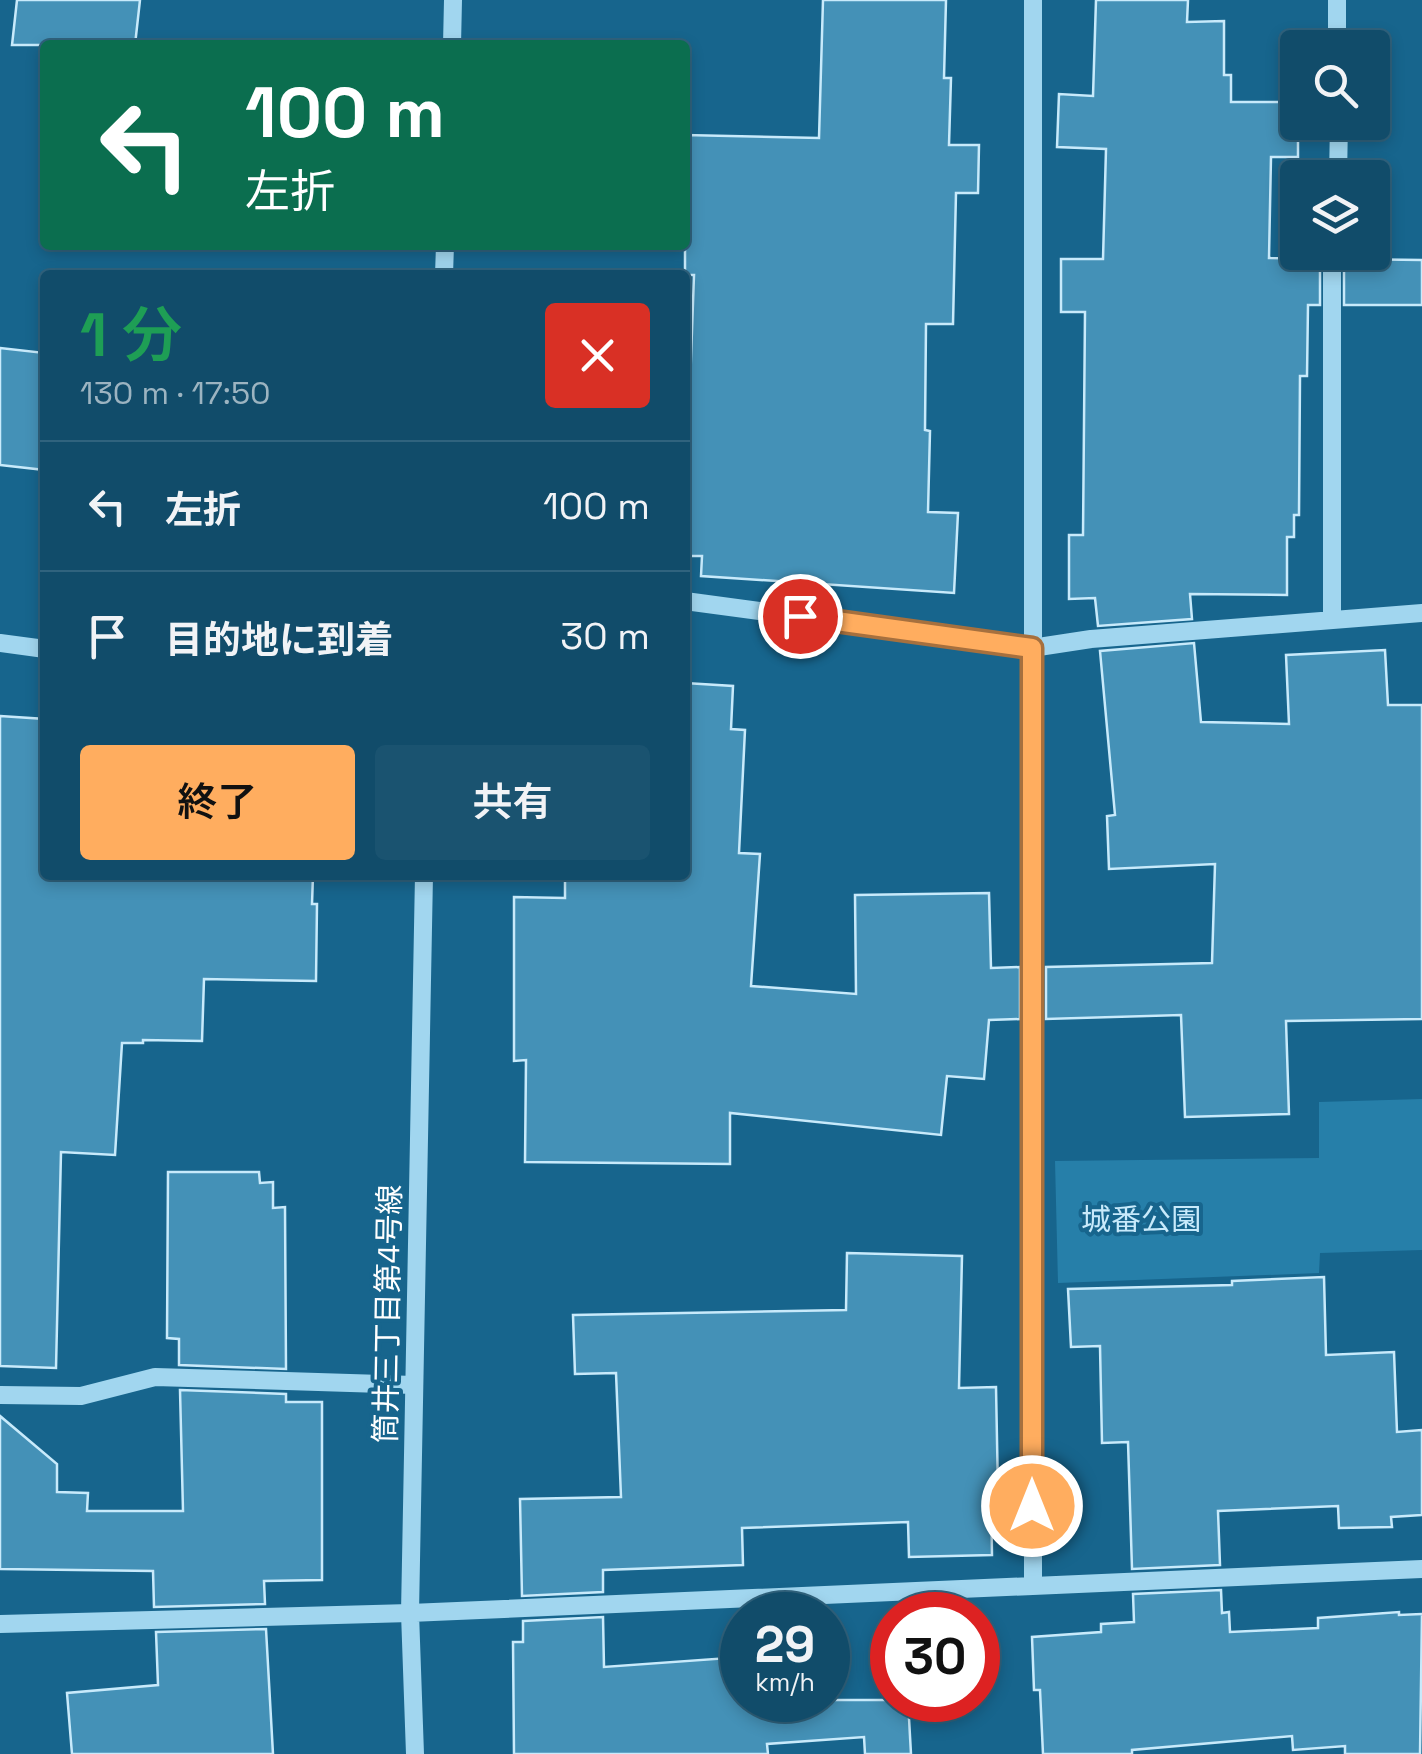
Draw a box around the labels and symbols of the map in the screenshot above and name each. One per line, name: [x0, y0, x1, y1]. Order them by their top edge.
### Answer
pin: [758, 574, 843, 659]
street label: 筒井三丁目第4号線: [366, 1184, 409, 1444]
park label: 城番公園: [1081, 1200, 1201, 1239]
position arrow: [980, 1454, 1084, 1558]
speed limit sign: 30: [870, 1592, 1000, 1722]

